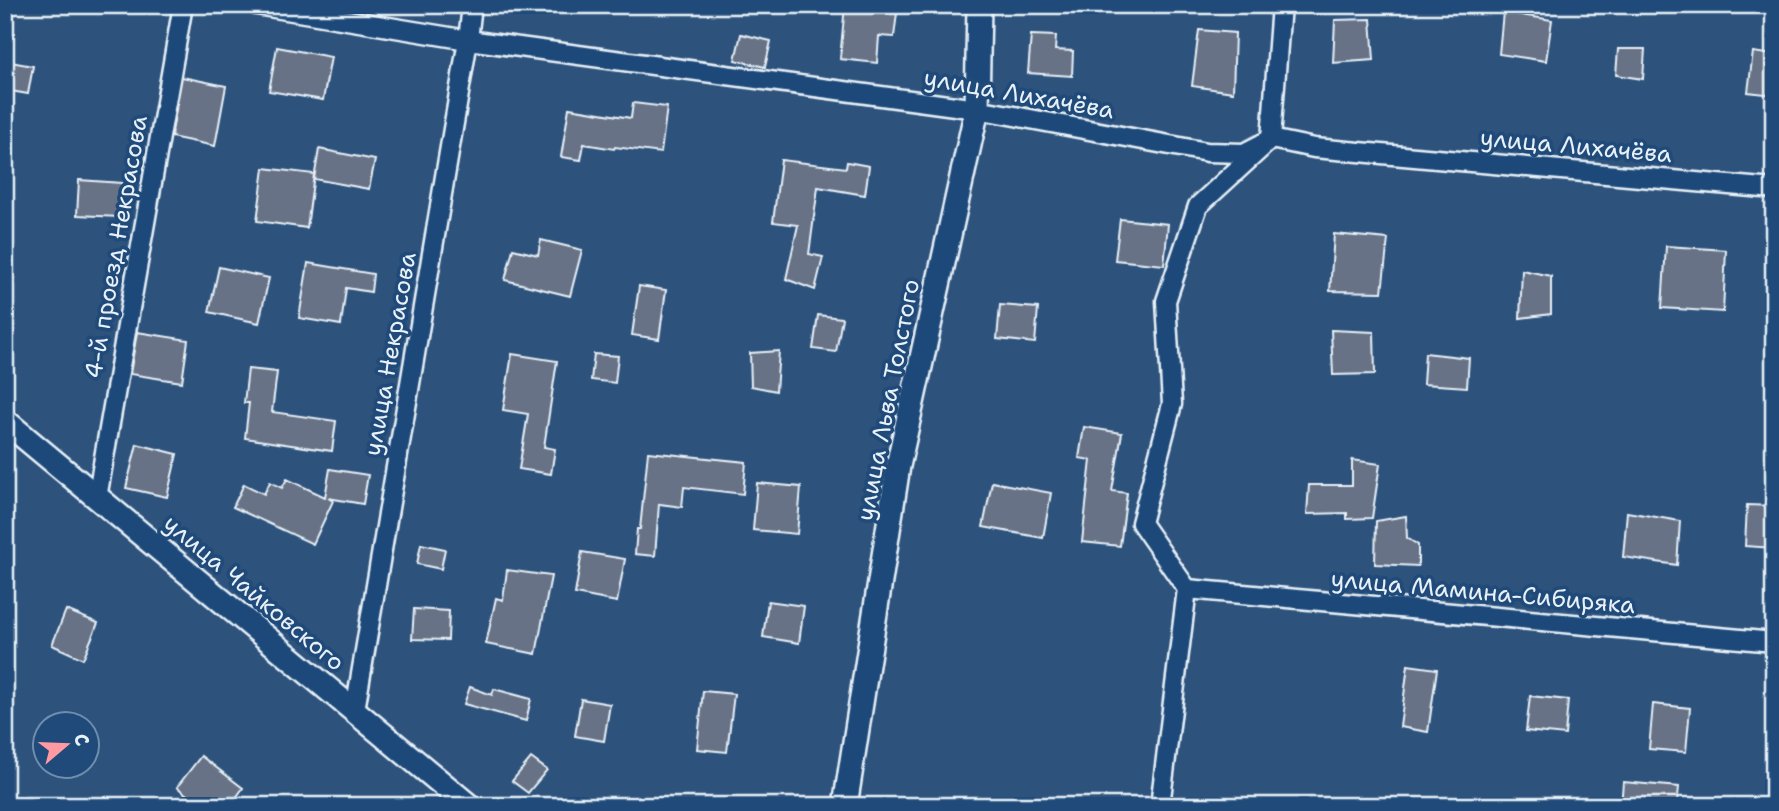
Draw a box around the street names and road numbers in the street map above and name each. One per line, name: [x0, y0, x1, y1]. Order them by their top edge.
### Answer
street label: улица Лихачёва: [921, 62, 1117, 126]
street label: 4-й проезд Некрасова: [77, 113, 155, 381]
street label: улица Лихачёва: [1479, 122, 1673, 170]
street label: улица Некрасова: [356, 250, 424, 458]
street label: улица Льва Толстого: [849, 276, 927, 524]
street label: улица Чайковского: [157, 508, 351, 678]
street label: улица Мамина-Сибиряка: [1329, 563, 1637, 621]

